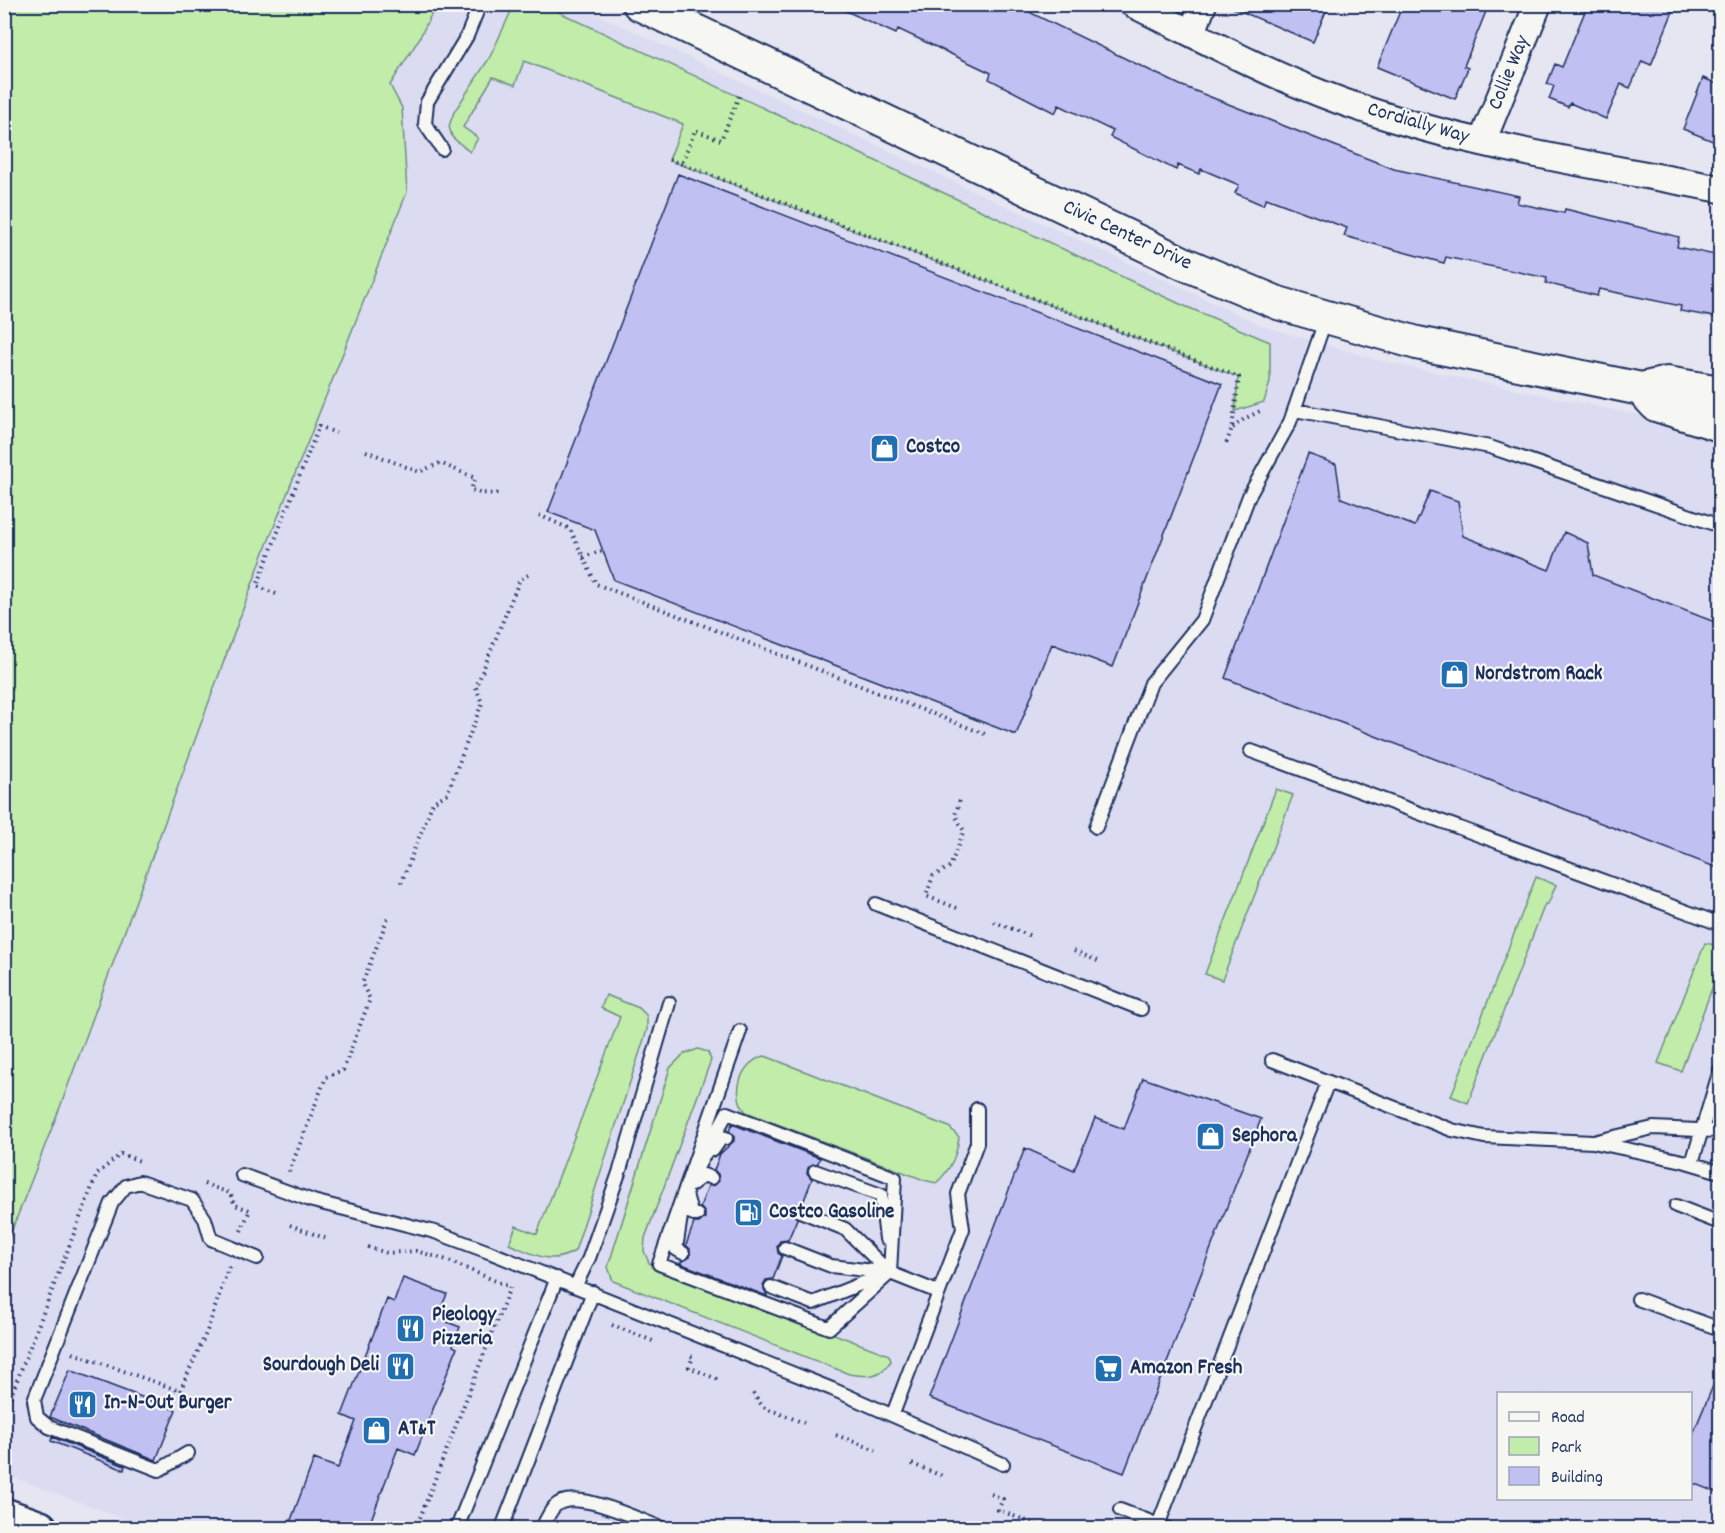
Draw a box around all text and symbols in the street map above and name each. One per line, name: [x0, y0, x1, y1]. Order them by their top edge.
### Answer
street label: Collie Way: [1481, 31, 1539, 115]
street label: Cordially Way: [1364, 95, 1473, 153]
street label: Civic Center Drive: [1057, 193, 1197, 279]
shop icon: Costco: [869, 432, 901, 464]
place label: Costco: [906, 433, 960, 463]
shop icon: Nordstrom Rack: [1438, 659, 1470, 691]
place label: Nordstrom Rack: [1475, 660, 1603, 690]
shop icon: Sephora: [1195, 1121, 1227, 1153]
place label: Sephora: [1232, 1122, 1298, 1152]
fuel station icon: Costco Gasoline: [732, 1197, 764, 1229]
place label: Costco Gasoline: [769, 1198, 894, 1228]
place label: Pieology Pizzeria: [432, 1301, 498, 1355]
restaurant icon: Pieology Pizzeria: [395, 1312, 427, 1344]
restaurant icon: Sourdough Deli: [384, 1350, 416, 1382]
place label: Sourdough Deli: [263, 1351, 379, 1381]
supermarket icon: Amazon Fresh: [1093, 1353, 1125, 1385]
place label: Amazon Fresh: [1130, 1354, 1243, 1384]
restaurant icon: In-N-Out Burger: [67, 1388, 99, 1420]
place label: In-N-Out Burger: [104, 1389, 233, 1419]
legend: [1497, 1392, 1692, 1500]
text: Road: [1551, 1406, 1585, 1431]
shop icon: AT&T: [361, 1414, 393, 1446]
place label: AT&T: [398, 1415, 436, 1445]
text: Park: [1551, 1436, 1582, 1461]
text: Building: [1551, 1466, 1603, 1491]

